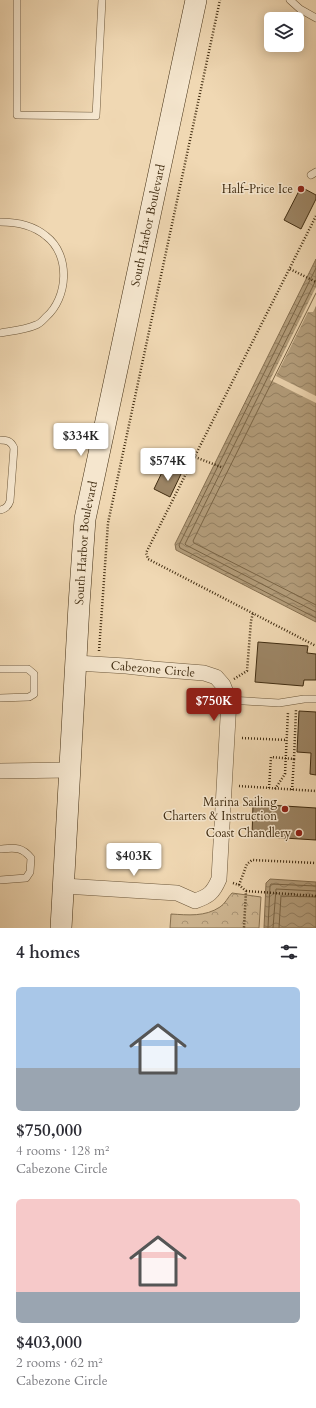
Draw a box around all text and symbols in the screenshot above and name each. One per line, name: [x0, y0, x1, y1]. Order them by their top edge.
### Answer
map controls: [264, 12, 304, 52]
button: layers: [264, 12, 304, 52]
street label: South Harbor Boulevard: [127, 162, 169, 288]
place label: Half-Price Ice: [222, 181, 293, 197]
marker: Half-Price Ice: [296, 184, 306, 194]
pin: $334K: [53, 423, 109, 457]
text: $334K: [62, 427, 100, 445]
pin: $574K: [140, 448, 196, 482]
text: $574K: [149, 452, 187, 470]
street label: South Harbor Boulevard: [71, 479, 101, 605]
street label: Cabezone Circle: [110, 657, 196, 681]
pin: $750K: [186, 688, 242, 722]
text: $750K: [195, 692, 233, 710]
place label: Marina Sailing Charters & Instruction: [163, 794, 277, 824]
marker: Marina Sailing Charters & Instruction: [280, 804, 290, 814]
place label: Coast Chandlery: [206, 825, 292, 841]
marker: Coast Chandlery: [294, 828, 304, 838]
pin: $403K: [106, 843, 162, 877]
text: $403K: [115, 847, 153, 865]
text: 4 homes: [16, 941, 80, 964]
icon: filters: [278, 941, 300, 963]
icon: home: [122, 1013, 194, 1085]
text: $750,000: [16, 1119, 82, 1142]
text: 4 rooms · 128 m²: [16, 1142, 109, 1160]
text: Cabezone Circle: [16, 1160, 108, 1178]
icon: home: [122, 1225, 194, 1297]
text: $403,000: [16, 1331, 82, 1354]
text: 2 rooms · 62 m²: [16, 1354, 103, 1372]
text: Cabezone Circle: [16, 1372, 108, 1390]

